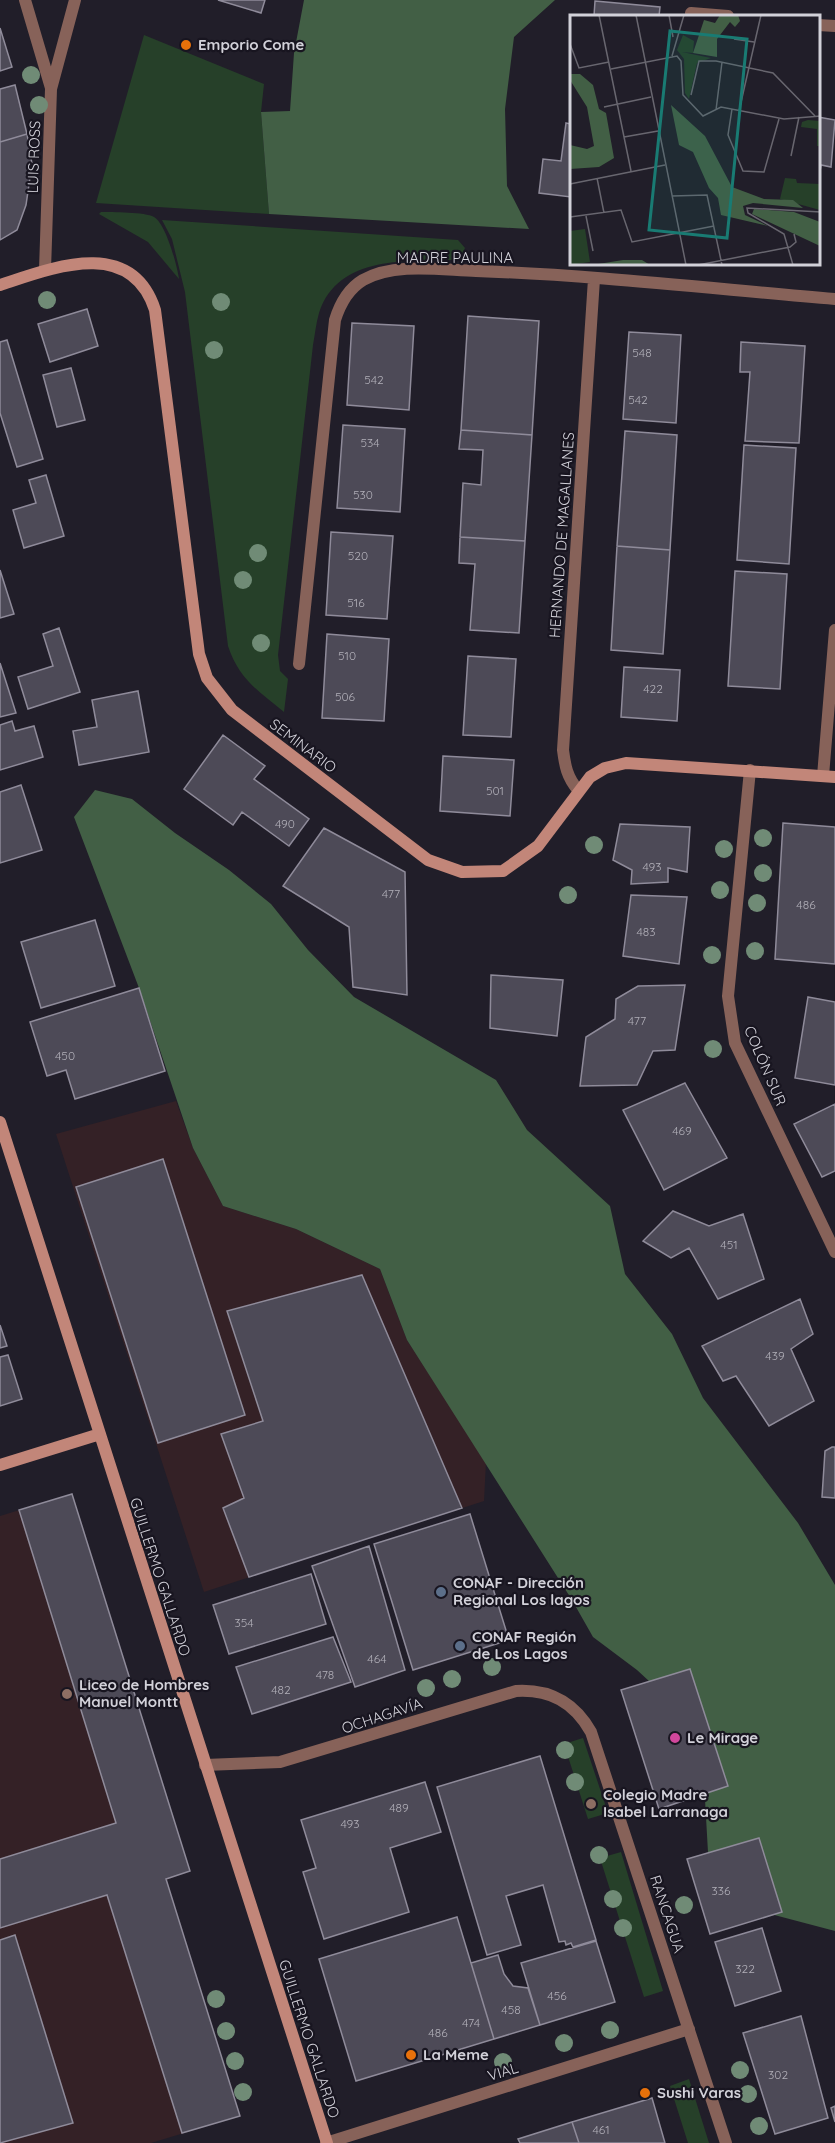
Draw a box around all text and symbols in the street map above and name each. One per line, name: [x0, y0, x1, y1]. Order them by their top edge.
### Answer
inset map: [570, 15, 820, 266]
place label: Emporio Come: [198, 35, 304, 54]
marker: Emporio Come: [179, 38, 193, 52]
street label: LUIS ROSS: [23, 120, 44, 194]
street label: MADRE PAULINA: [397, 248, 514, 267]
house number: 548: [632, 345, 652, 360]
house number: 542: [364, 372, 384, 387]
house number: 542: [628, 392, 648, 407]
street label: HERNANDO DE MAGALLANES: [545, 431, 578, 639]
house number: 534: [360, 435, 380, 450]
house number: 530: [353, 487, 373, 502]
house number: 520: [348, 548, 368, 563]
house number: 516: [347, 595, 365, 610]
house number: 510: [338, 648, 356, 663]
house number: 422: [643, 681, 663, 696]
house number: 506: [335, 689, 356, 704]
street label: SEMINARIO: [266, 714, 341, 777]
house number: 501: [486, 783, 504, 798]
house number: 490: [275, 816, 295, 831]
house number: 493: [642, 859, 662, 874]
house number: 477: [382, 886, 400, 901]
house number: 486: [796, 897, 816, 912]
house number: 483: [636, 924, 656, 939]
house number: 477: [628, 1013, 646, 1028]
street label: COLÓN SUR: [740, 1023, 791, 1109]
house number: 450: [55, 1048, 75, 1063]
house number: 469: [672, 1123, 692, 1138]
house number: 451: [720, 1237, 738, 1252]
house number: 439: [765, 1348, 785, 1363]
street label: GUILLERMO GALLARDO: [126, 1495, 195, 1658]
place label: CONAF - Dirección Regional Los lagos: [453, 1573, 590, 1609]
marker: CONAF - Dirección Regional Los lagos: [434, 1585, 448, 1599]
house number: 354: [234, 1615, 254, 1630]
place label: CONAF Región de Los Lagos: [472, 1627, 576, 1663]
marker: CONAF Región de Los Lagos: [453, 1639, 467, 1653]
house number: 464: [367, 1651, 387, 1666]
house number: 478: [316, 1667, 334, 1682]
place label: Liceo de Hombres Manuel Montt: [79, 1675, 209, 1711]
house number: 482: [271, 1682, 291, 1697]
marker: Liceo de Hombres Manuel Montt: [60, 1687, 74, 1701]
street label: OCHAGAVÍA: [339, 1693, 425, 1738]
place label: Le Mirage: [687, 1728, 758, 1747]
marker: Le Mirage: [668, 1731, 682, 1745]
place label: Colegio Madre Isabel Larranaga: [603, 1785, 728, 1821]
marker: Colegio Madre Isabel Larranaga: [584, 1797, 598, 1811]
house number: 489: [389, 1800, 409, 1815]
house number: 493: [340, 1816, 360, 1831]
street label: RANCAGUA: [646, 1872, 689, 1955]
house number: 336: [711, 1883, 731, 1898]
street label: GUILLERMO GALLARDO: [275, 1957, 344, 2120]
house number: 322: [735, 1961, 755, 1976]
house number: 456: [547, 1988, 567, 2003]
house number: 458: [501, 2002, 521, 2017]
house number: 474: [462, 2015, 480, 2030]
house number: 486: [428, 2025, 448, 2040]
place label: La Meme: [423, 2045, 489, 2064]
marker: La Meme: [404, 2048, 418, 2062]
street label: VIAL: [485, 2058, 521, 2085]
house number: 302: [768, 2067, 788, 2082]
place label: Sushi Varas: [657, 2083, 741, 2102]
marker: Sushi Varas: [638, 2086, 652, 2100]
house number: 461: [592, 2122, 610, 2137]

